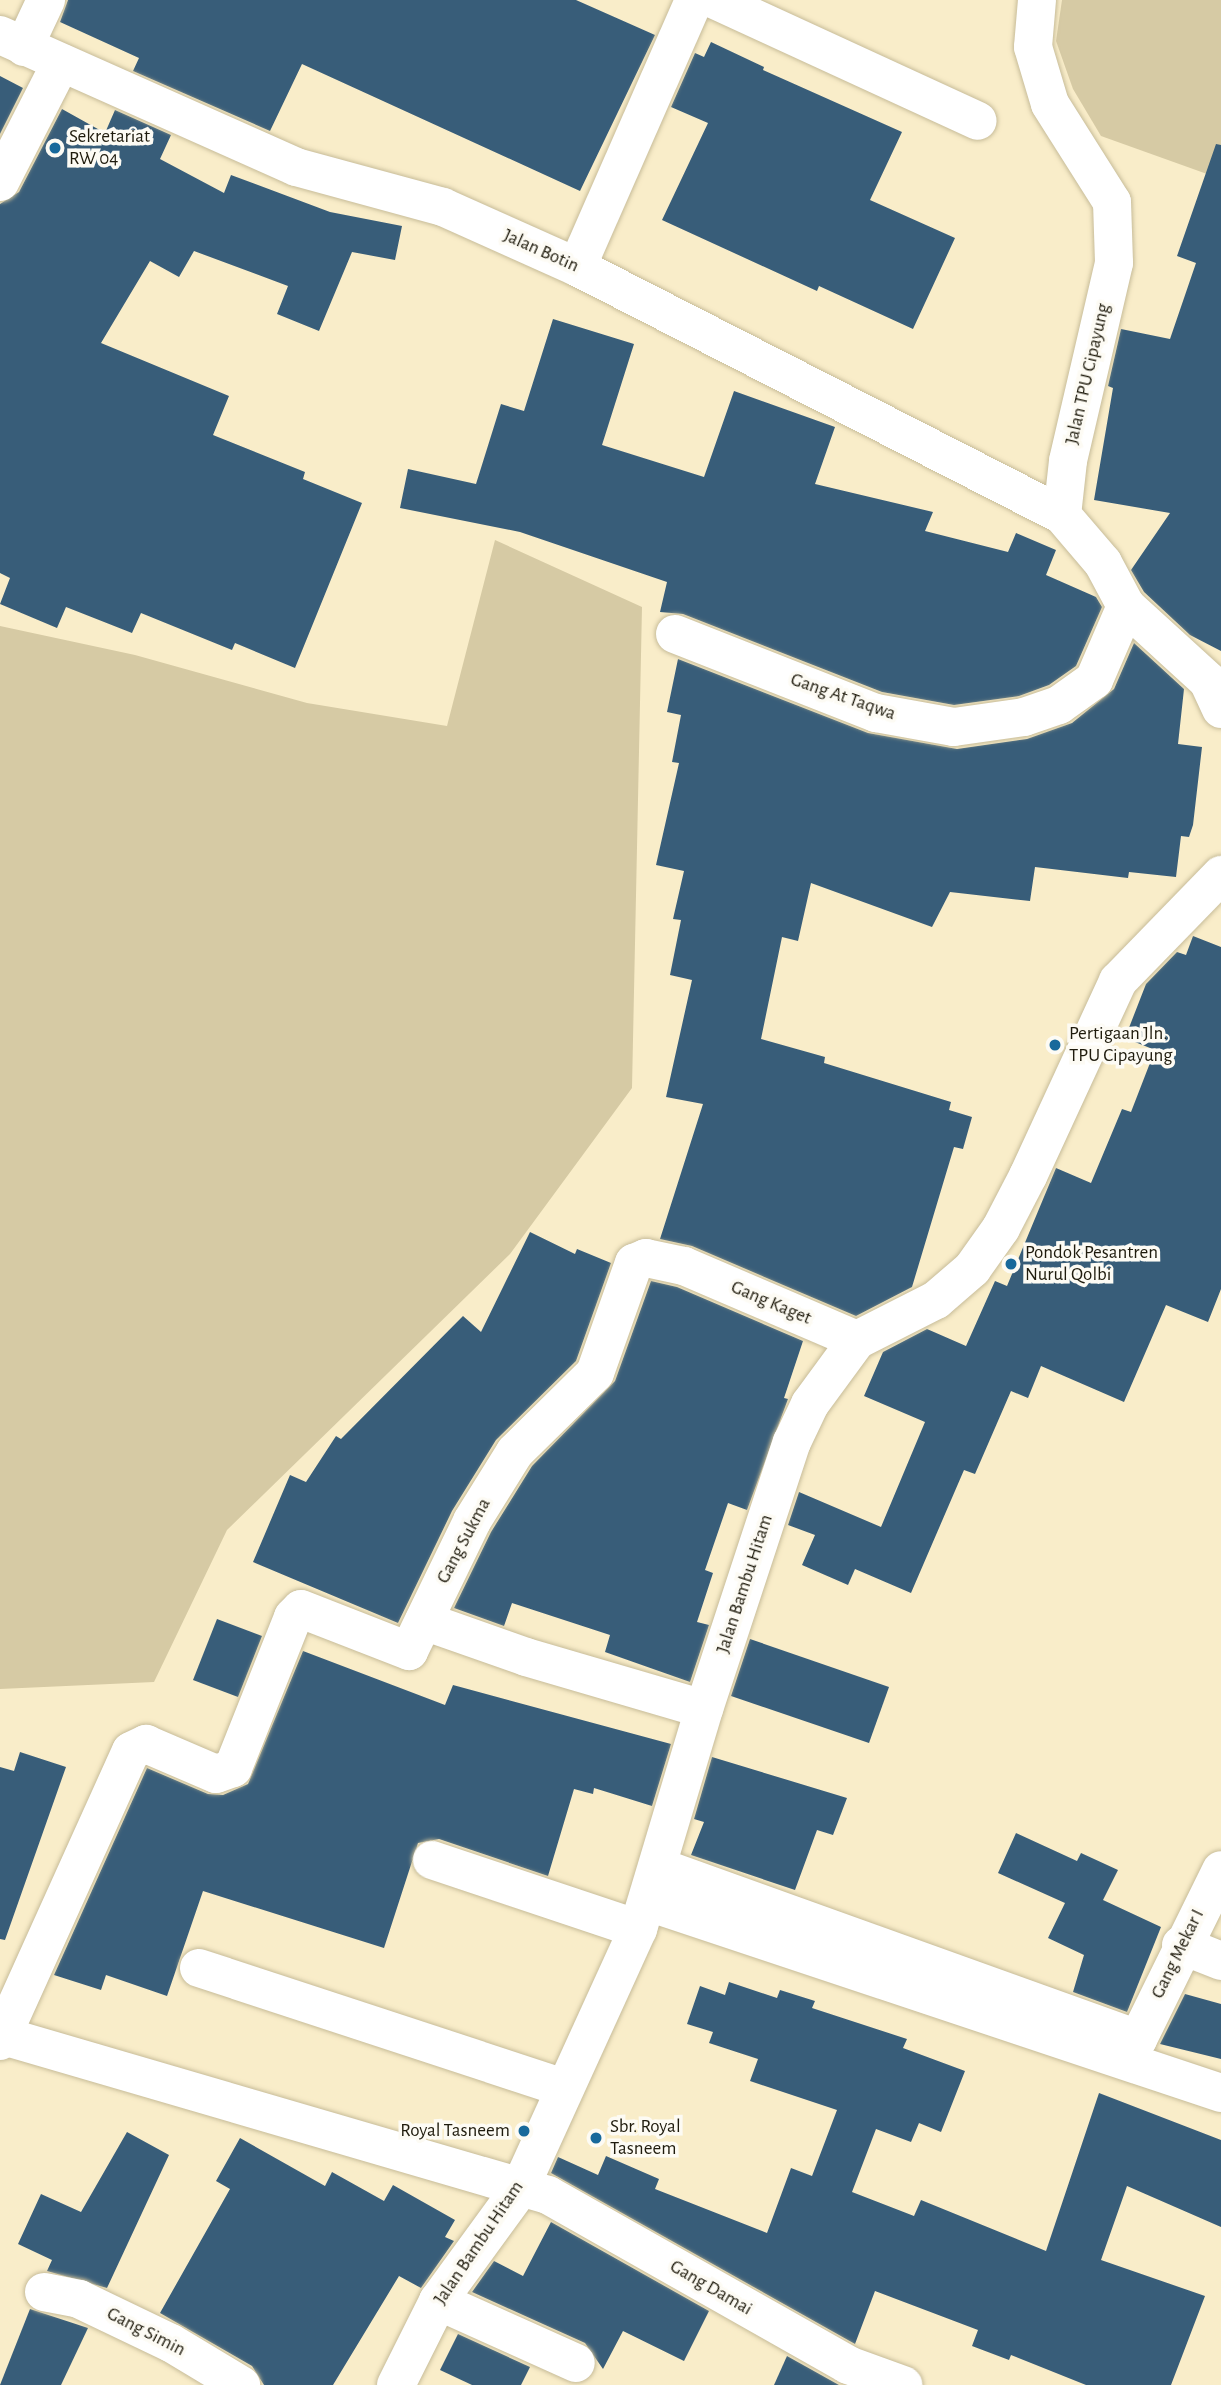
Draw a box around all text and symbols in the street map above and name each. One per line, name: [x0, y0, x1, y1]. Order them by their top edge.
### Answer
place label: Sekretariat RW 04: [69, 126, 150, 170]
marker: Sekretariat RW 04: [47, 140, 63, 156]
street label: Jalan Botin: [500, 224, 582, 278]
street label: Jalan TPU Cipayung: [1061, 301, 1115, 447]
street label: Gang At Taqwa: [787, 668, 899, 726]
place label: Pertigaan Jln. TPU Cipayung: [1069, 1023, 1173, 1067]
marker: Pertigaan Jln. TPU Cipayung: [1047, 1037, 1063, 1053]
place label: Pondok Pesantren Nurul Qolbi: [1025, 1242, 1158, 1286]
marker: Pondok Pesantren Nurul Qolbi: [1003, 1256, 1019, 1272]
street label: Gang Kaget: [727, 1276, 815, 1330]
street label: Gang Sukma: [432, 1494, 496, 1588]
street label: Jalan Bambu Hitam: [712, 1512, 778, 1656]
street label: Gang Mekar I: [1147, 1906, 1209, 2002]
place label: Sbr. Royal Tasneem: [610, 2116, 681, 2160]
place label: Royal Tasneem: [400, 2120, 510, 2142]
marker: Royal Tasneem: [516, 2123, 532, 2139]
marker: Sbr. Royal Tasneem: [588, 2130, 604, 2146]
street label: Jalan Bambu Hitam: [429, 2177, 529, 2309]
street label: Gang Damai: [666, 2255, 756, 2321]
street label: Gang Simin: [103, 2303, 189, 2361]

